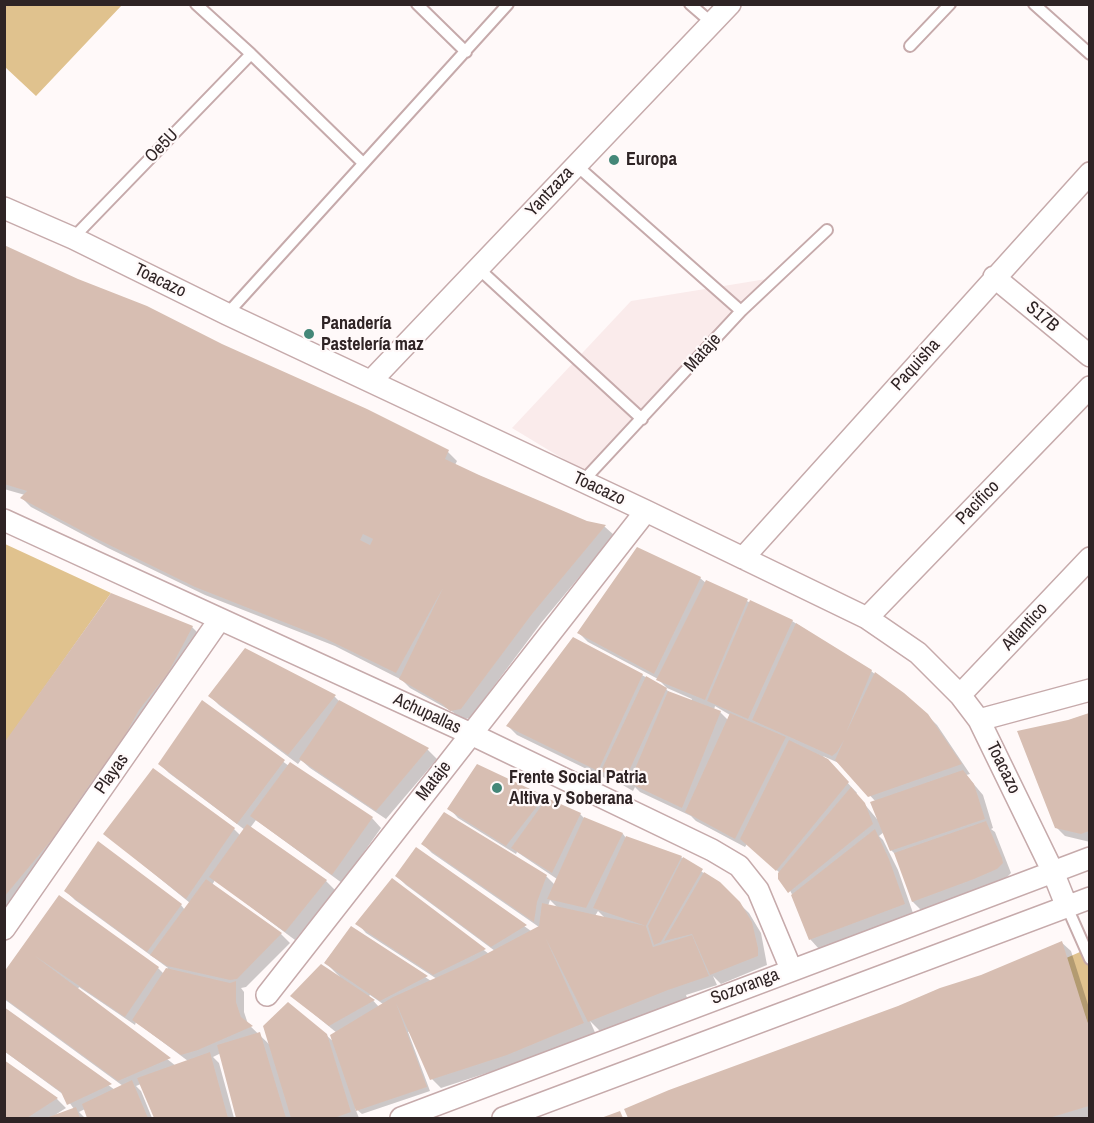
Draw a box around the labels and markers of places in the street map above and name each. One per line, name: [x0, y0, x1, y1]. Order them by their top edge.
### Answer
place label: Europa: [626, 149, 677, 171]
marker: Europa: [607, 153, 621, 167]
place label: Panadería Pastelería maz: [321, 313, 424, 356]
marker: Panadería Pastelería maz: [302, 327, 316, 341]
place label: Frente Social Patria Altiva y Soberana: [509, 767, 647, 810]
marker: Frente Social Patria Altiva y Soberana: [490, 781, 504, 795]

